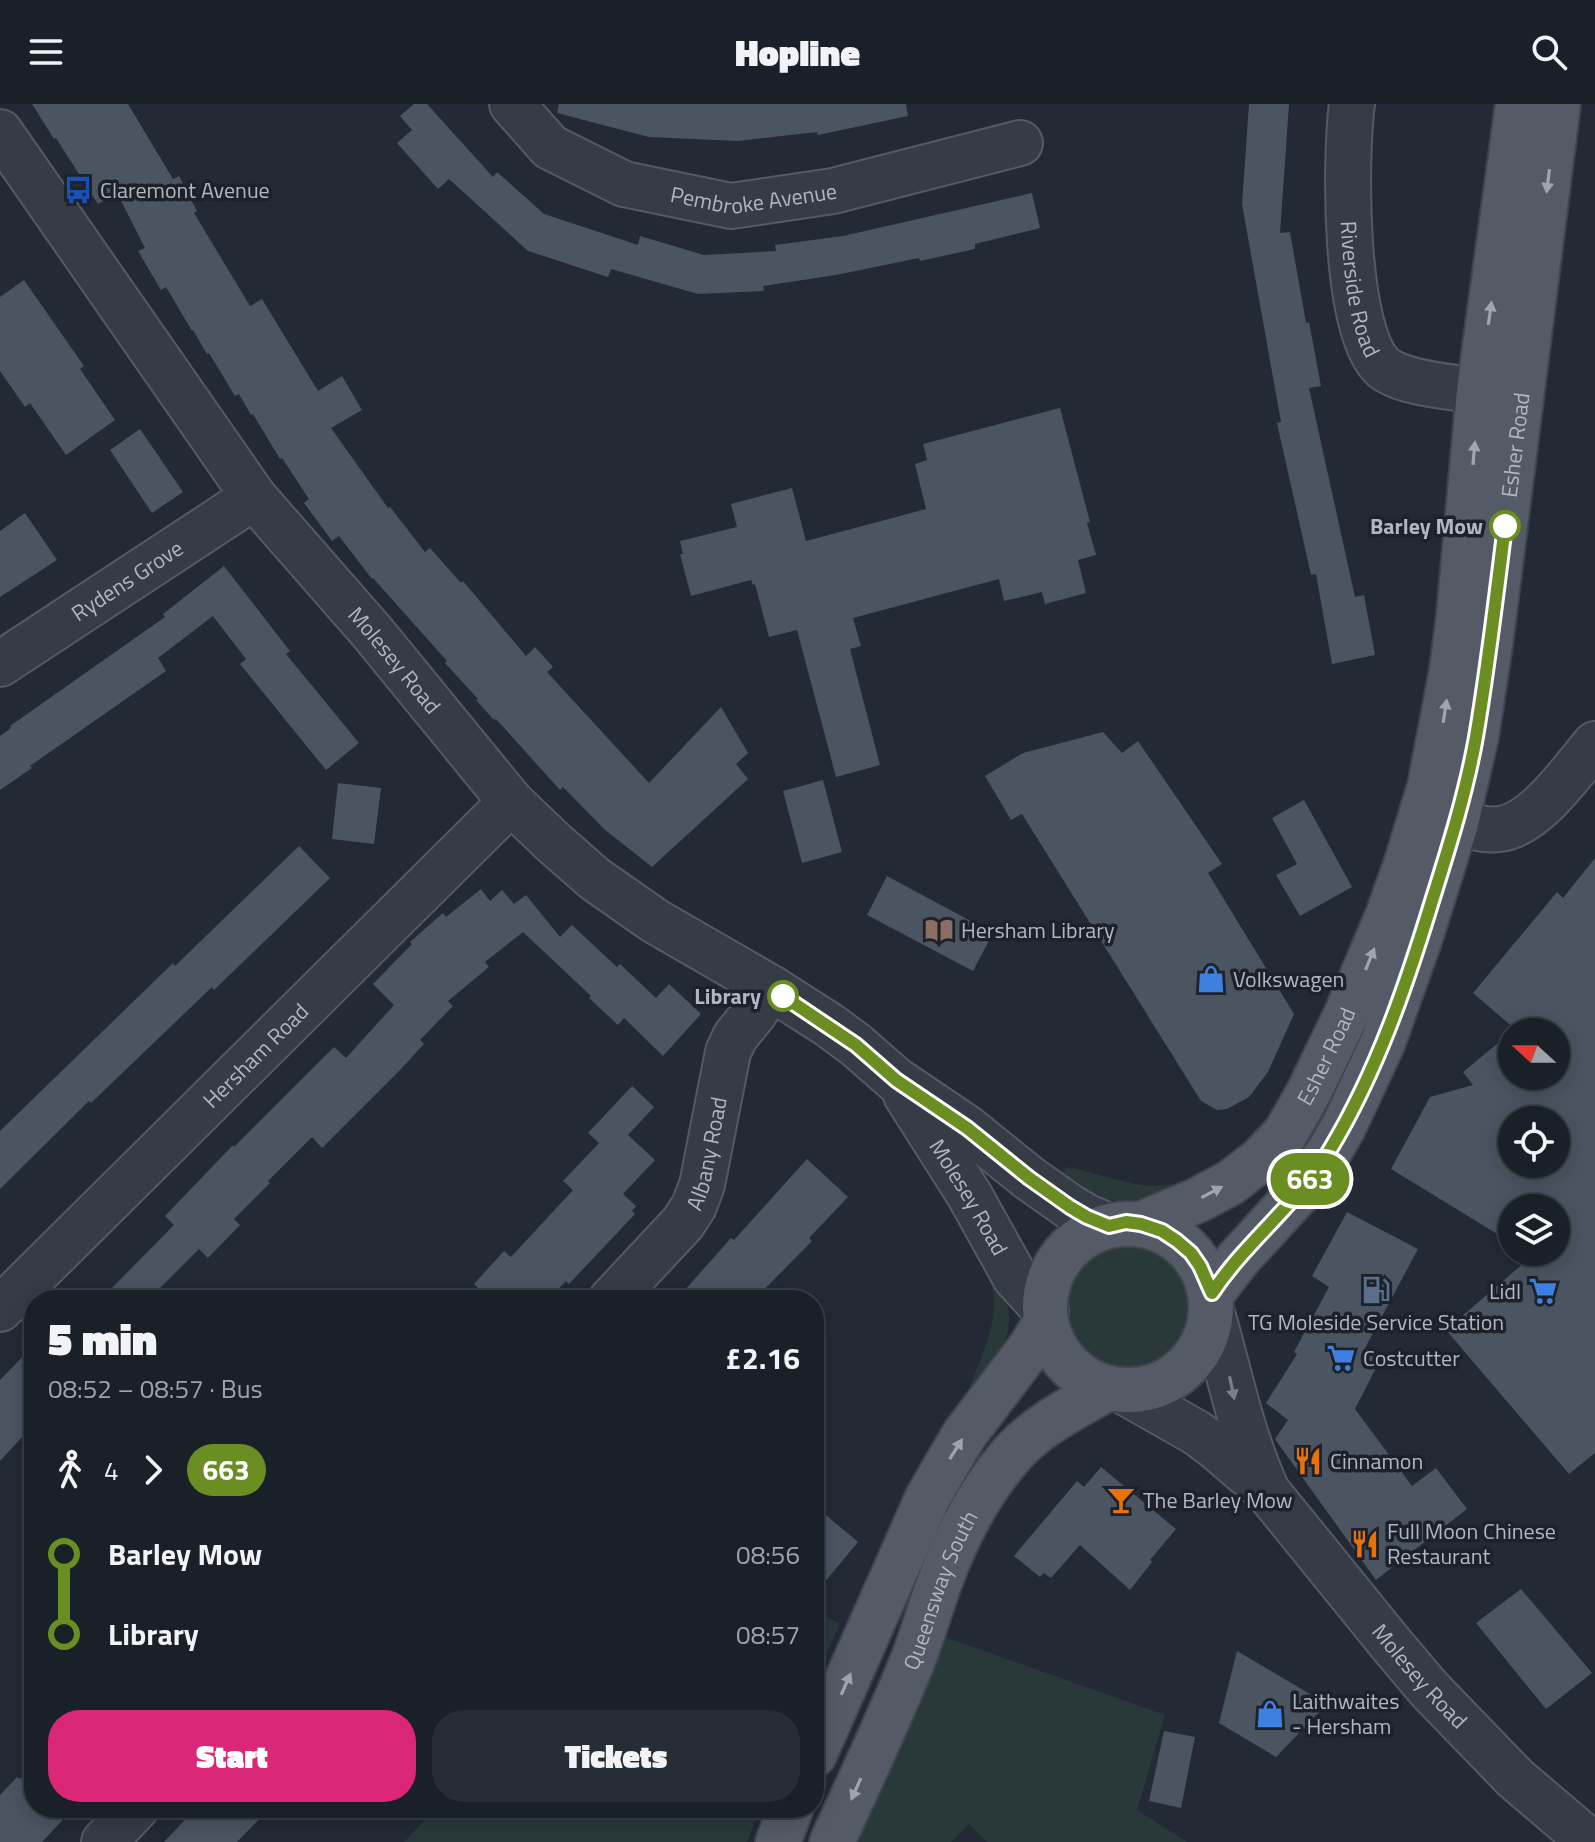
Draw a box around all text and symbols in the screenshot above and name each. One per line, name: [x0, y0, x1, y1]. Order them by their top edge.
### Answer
text: Hopline: [735, 25, 860, 80]
icon: menu: [24, 30, 68, 74]
icon: search: [1527, 30, 1571, 74]
one-way arrow: [1542, 169, 1555, 194]
place label: Claremont Avenue: [100, 173, 270, 207]
street label: Pembroke Avenue: [667, 174, 839, 223]
bus stop icon: Claremont Avenue: [63, 175, 93, 205]
street label: Riverside Road: [1332, 220, 1389, 363]
one-way arrow: [1484, 300, 1497, 325]
street label: Esher Road: [1492, 390, 1539, 499]
one-way arrow: [1468, 440, 1481, 465]
place label: Barley Mow: [1370, 509, 1483, 543]
marker: Barley Mow: [1490, 511, 1520, 541]
street label: Rydens Grove: [64, 531, 190, 630]
street label: Molesey Road: [340, 599, 449, 721]
one-way arrow: [1439, 698, 1451, 723]
place label: Hersham Library: [961, 913, 1115, 947]
library icon: Hersham Library: [924, 915, 954, 945]
one-way arrow: [1363, 948, 1376, 971]
place label: Volkswagen: [1233, 962, 1344, 996]
shop icon: Volkswagen: [1196, 964, 1226, 994]
place label: Library: [694, 979, 761, 1013]
marker: Library: [768, 981, 798, 1011]
street label: Hersham Road: [195, 995, 316, 1116]
street label: Esher Road: [1288, 1002, 1364, 1112]
north arrow: [1498, 1018, 1570, 1090]
map controls: [1498, 1018, 1570, 1266]
street label: Albany Road: [677, 1094, 736, 1215]
button: locate: [1498, 1106, 1570, 1178]
street label: Molesey Road: [921, 1132, 1017, 1262]
line badge: 663: [1264, 1153, 1356, 1205]
text: 663: [1286, 1157, 1334, 1200]
one-way arrow: [1201, 1185, 1224, 1199]
button: layers: [1498, 1194, 1570, 1266]
place label: Lidl: [1489, 1274, 1521, 1308]
fuel station icon: TG Moleside Service Station: [1361, 1275, 1391, 1305]
supermarket icon: Lidl: [1528, 1276, 1558, 1306]
text: 5 min: [48, 1305, 157, 1372]
place label: TG Moleside Service Station: [1248, 1305, 1504, 1339]
text: £2.16: [725, 1335, 800, 1381]
place label: Costcutter: [1363, 1341, 1460, 1375]
supermarket icon: Costcutter: [1326, 1343, 1356, 1373]
text: 08:52 – 08:57 · Bus: [48, 1369, 263, 1408]
one-way arrow: [1227, 1376, 1239, 1401]
one-way arrow: [948, 1438, 963, 1459]
place label: Cinnamon: [1330, 1444, 1423, 1478]
restaurant icon: Cinnamon: [1293, 1446, 1323, 1476]
icon: walk: [48, 1448, 92, 1492]
icon: forward: [131, 1448, 175, 1492]
text: 663: [203, 1448, 250, 1491]
text: 4: [104, 1451, 119, 1490]
place label: The Barley Mow: [1143, 1483, 1293, 1517]
bar icon: The Barley Mow: [1106, 1485, 1136, 1515]
street label: Queensway South: [894, 1504, 986, 1675]
place label: Full Moon Chinese Restaurant: [1387, 1514, 1556, 1573]
restaurant icon: Full Moon Chinese Restaurant: [1350, 1529, 1380, 1559]
text: Barley Mow: [108, 1531, 262, 1577]
text: 08:56: [736, 1535, 800, 1574]
text: Library: [108, 1611, 199, 1657]
text: 08:57: [736, 1615, 800, 1654]
street label: Molesey Road: [1364, 1616, 1476, 1736]
one-way arrow: [839, 1672, 852, 1696]
place label: Laithwaites - Hersham: [1292, 1684, 1399, 1743]
shop icon: Laithwaites - Hersham: [1255, 1699, 1285, 1729]
button: Start: [48, 1710, 416, 1802]
button: Tickets: [432, 1710, 800, 1802]
one-way arrow: [849, 1777, 863, 1801]

